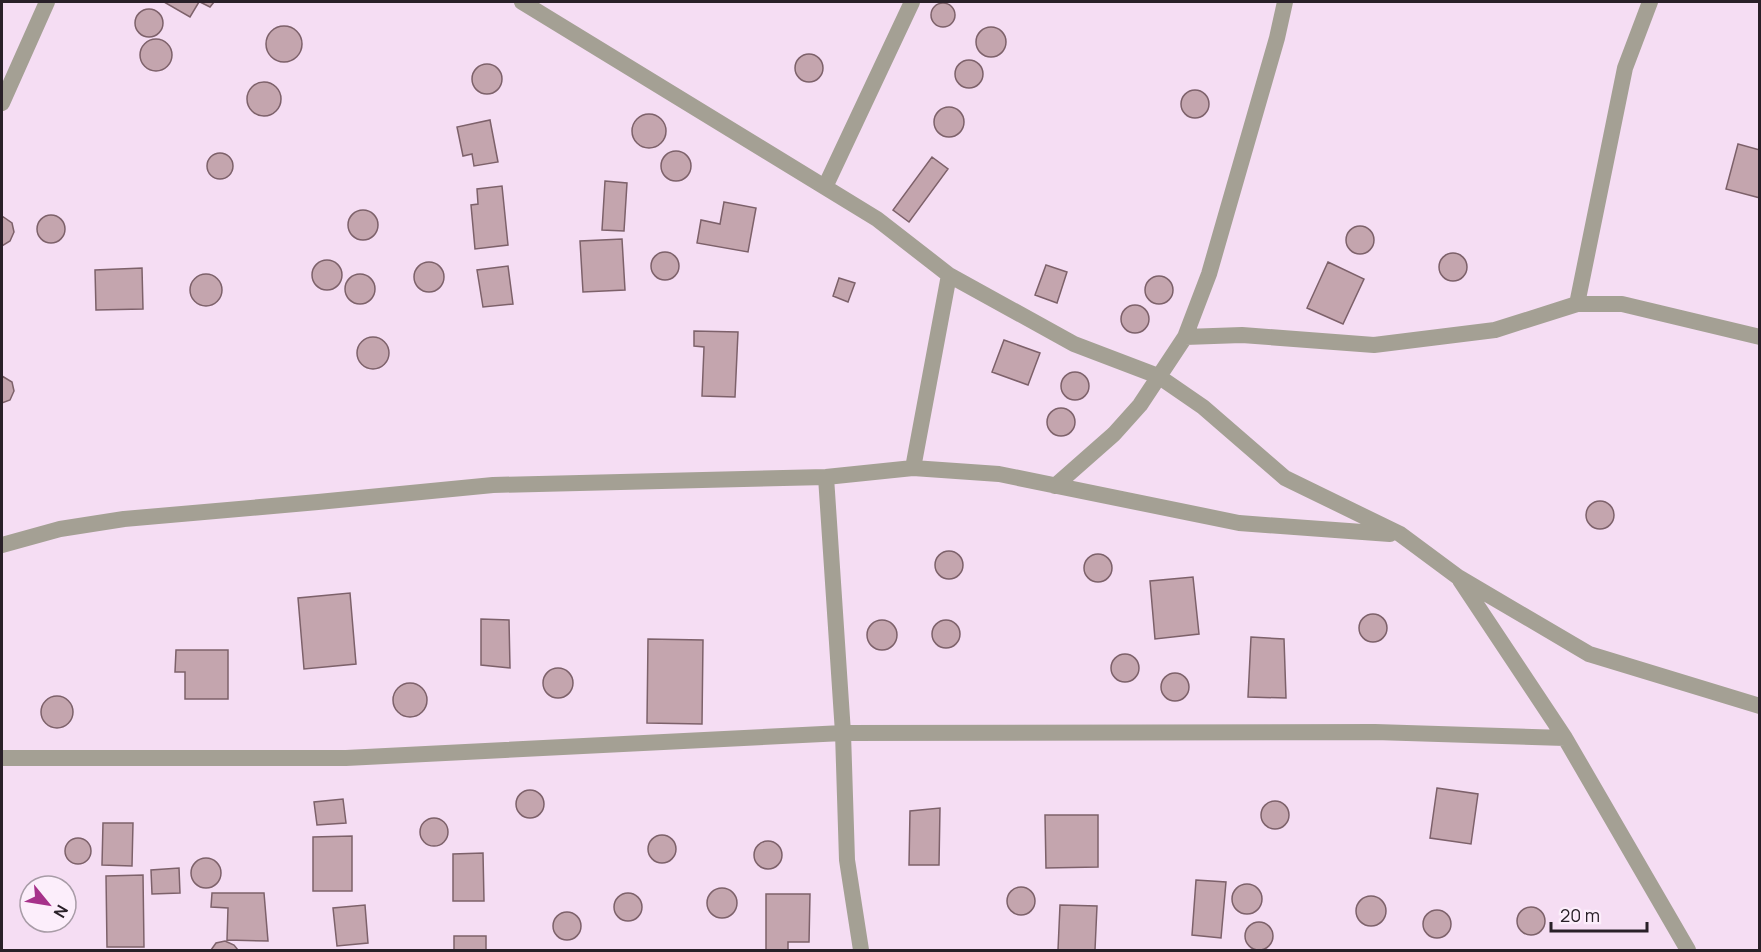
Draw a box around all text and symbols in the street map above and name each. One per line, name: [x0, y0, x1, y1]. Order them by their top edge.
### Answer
north arrow: [18, 874, 78, 934]
scale bar: [1551, 895, 1647, 933]
text: N: [49, 901, 73, 922]
text: 20 m: [1560, 903, 1600, 927]

